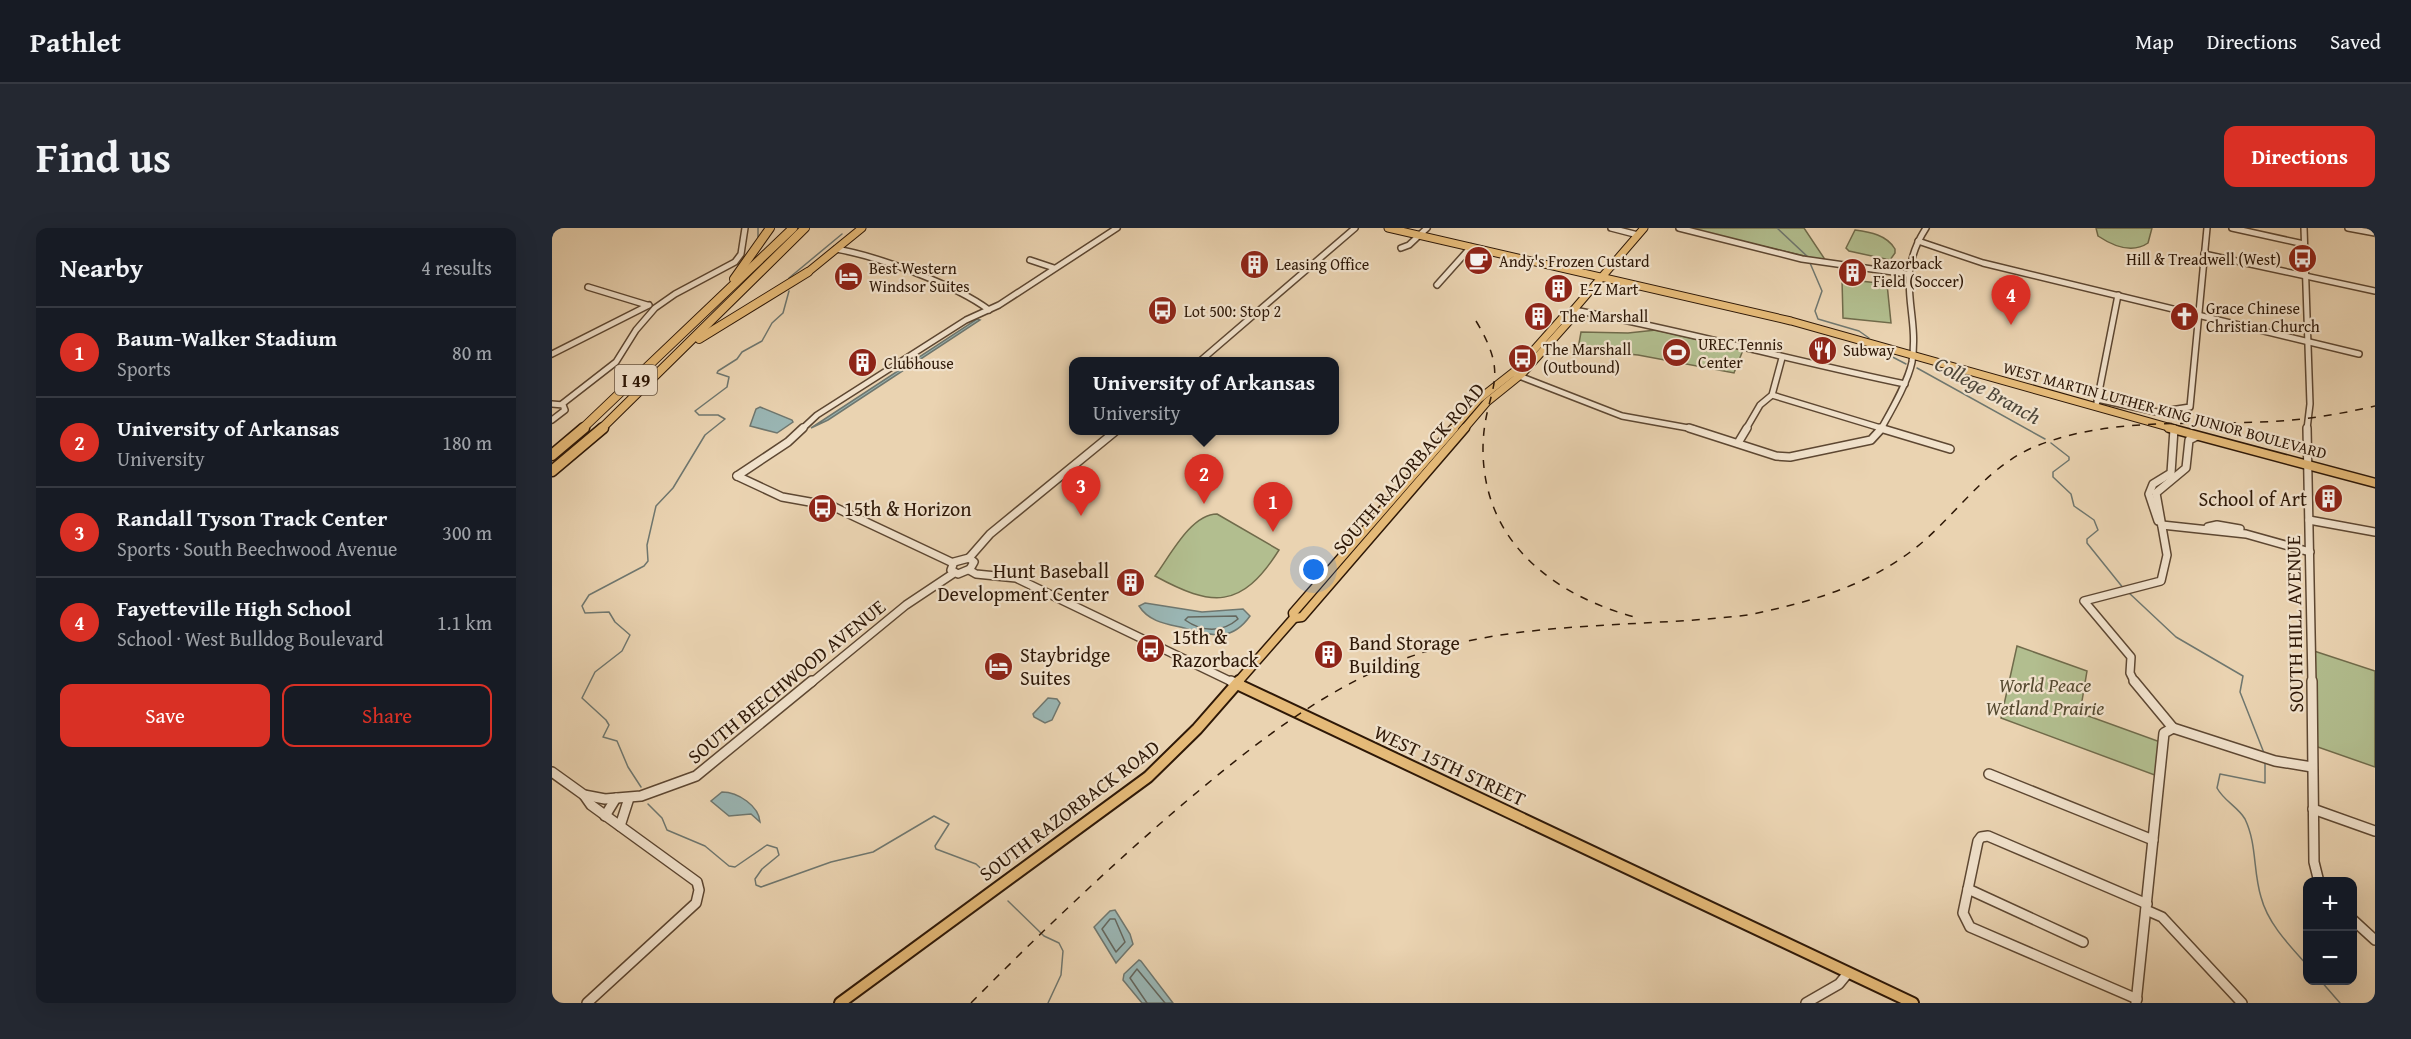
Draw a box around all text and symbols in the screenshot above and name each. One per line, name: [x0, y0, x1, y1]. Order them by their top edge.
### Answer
text: Pathlet: [30, 21, 121, 62]
text: Map: [2135, 26, 2174, 57]
text: Directions: [2207, 26, 2297, 57]
text: Saved: [2330, 26, 2381, 57]
text: Find us: [36, 126, 171, 187]
button: Directions: [2224, 126, 2375, 187]
bus stop icon: Hill & Treadwell (West): [2286, 243, 2318, 275]
cafe icon: Andy's Frozen Custard: [1462, 245, 1494, 277]
place label: Hill & Treadwell (West): [2126, 247, 2281, 271]
text: Nearby: [60, 248, 143, 287]
building icon: Leasing Office: [1239, 248, 1271, 280]
place label: Andy's Frozen Custard: [1499, 249, 1650, 273]
place label: Razorback Field (Soccer): [1873, 251, 1964, 293]
place label: Leasing Office: [1276, 252, 1369, 276]
text: 4 results: [421, 253, 492, 282]
place label: Best Western Windsor Suites: [869, 256, 970, 298]
building icon: Razorback Field (Soccer): [1836, 256, 1868, 288]
hotel icon: Best Western Windsor Suites: [832, 261, 864, 293]
building icon: E-Z Mart: [1543, 273, 1575, 305]
pin: 4: [1992, 276, 2030, 325]
place label: E-Z Mart: [1580, 277, 1639, 301]
bus stop icon: Lot 500: Stop 2: [1147, 295, 1179, 327]
place label: Grace Chinese Christian Church: [2206, 296, 2320, 338]
place label: Lot 500: Stop 2: [1184, 299, 1281, 323]
building icon: The Marshall: [1523, 300, 1555, 332]
church icon: Grace Chinese Christian Church: [2169, 301, 2201, 333]
place label: The Marshall: [1560, 304, 1649, 328]
text: Baum-Walker Stadium: [117, 322, 337, 354]
place label: UREC Tennis Center: [1698, 332, 1783, 374]
restaurant icon: Subway: [1806, 334, 1838, 366]
place label: The Marshall (Outbound): [1543, 337, 1632, 379]
sports icon: UREC Tennis Center: [1661, 337, 1693, 369]
text: 1: [74, 338, 85, 367]
text: 80 m: [452, 338, 492, 367]
place label: Subway: [1843, 338, 1894, 362]
bus stop icon: The Marshall (Outbound): [1506, 342, 1538, 374]
building icon: Clubhouse: [847, 347, 879, 379]
water label: College Branch: [1929, 348, 2047, 432]
place label: Clubhouse: [884, 351, 954, 375]
text: Sports: [117, 354, 171, 383]
street label: WEST MARTIN LUTHER KING JUNIOR BOULEVARD: [2000, 355, 2330, 465]
popup: [1069, 357, 1339, 435]
road number: I 49: [615, 365, 657, 395]
text: University of Arkansas: [1093, 366, 1315, 398]
street label: SOUTH RAZORBACK ROAD: [1325, 376, 1491, 560]
text: University: [1093, 398, 1181, 427]
text: University of Arkansas: [117, 412, 339, 444]
text: 2: [74, 428, 85, 457]
text: 180 m: [442, 428, 492, 457]
text: University: [117, 444, 205, 473]
pin: 2: [1184, 454, 1224, 504]
pin: 3: [1062, 466, 1100, 516]
pin: 1: [1254, 482, 1292, 532]
building icon: School of Art: [2312, 482, 2344, 514]
place label: School of Art: [2199, 484, 2307, 513]
bus stop icon: 15th & Horizon: [807, 492, 839, 524]
place label: 15th & Horizon: [844, 494, 971, 523]
text: Randall Tyson Track Center: [117, 502, 387, 534]
text: 3: [74, 518, 85, 547]
text: 300 m: [442, 518, 492, 547]
text: Sports · South Beechwood Avenue: [117, 534, 397, 563]
street label: SOUTH HILL AVENUE: [2278, 535, 2310, 713]
your location: [1299, 555, 1328, 584]
place label: Hunt Baseball Development Center: [937, 556, 1109, 608]
building icon: Hunt Baseball Development Center: [1114, 566, 1146, 598]
text: Fayetteville High School: [117, 592, 351, 624]
street label: SOUTH BEECHWOOD AVENUE: [681, 592, 891, 770]
text: 4: [74, 608, 85, 637]
text: 1.1 km: [437, 608, 492, 637]
place label: 15th & Razorback: [1172, 622, 1260, 674]
text: School · West Bulldog Boulevard: [117, 624, 383, 653]
place label: Band Storage Building: [1349, 628, 1460, 680]
bus stop icon: 15th & Razorback: [1135, 632, 1167, 664]
building icon: Band Storage Building: [1312, 638, 1344, 670]
place label: Staybridge Suites: [1020, 640, 1110, 692]
hotel icon: Staybridge Suites: [983, 650, 1015, 682]
park label: World Peace Wetland Prairie: [1986, 670, 2104, 722]
button: Save: [60, 684, 270, 747]
button: Share: [282, 684, 492, 747]
street label: WEST 15TH STREET: [1369, 717, 1531, 813]
street label: SOUTH RAZORBACK ROAD: [973, 732, 1165, 888]
map controls: [2303, 877, 2357, 985]
button: +: [2303, 877, 2357, 931]
button: −: [2303, 931, 2357, 985]

